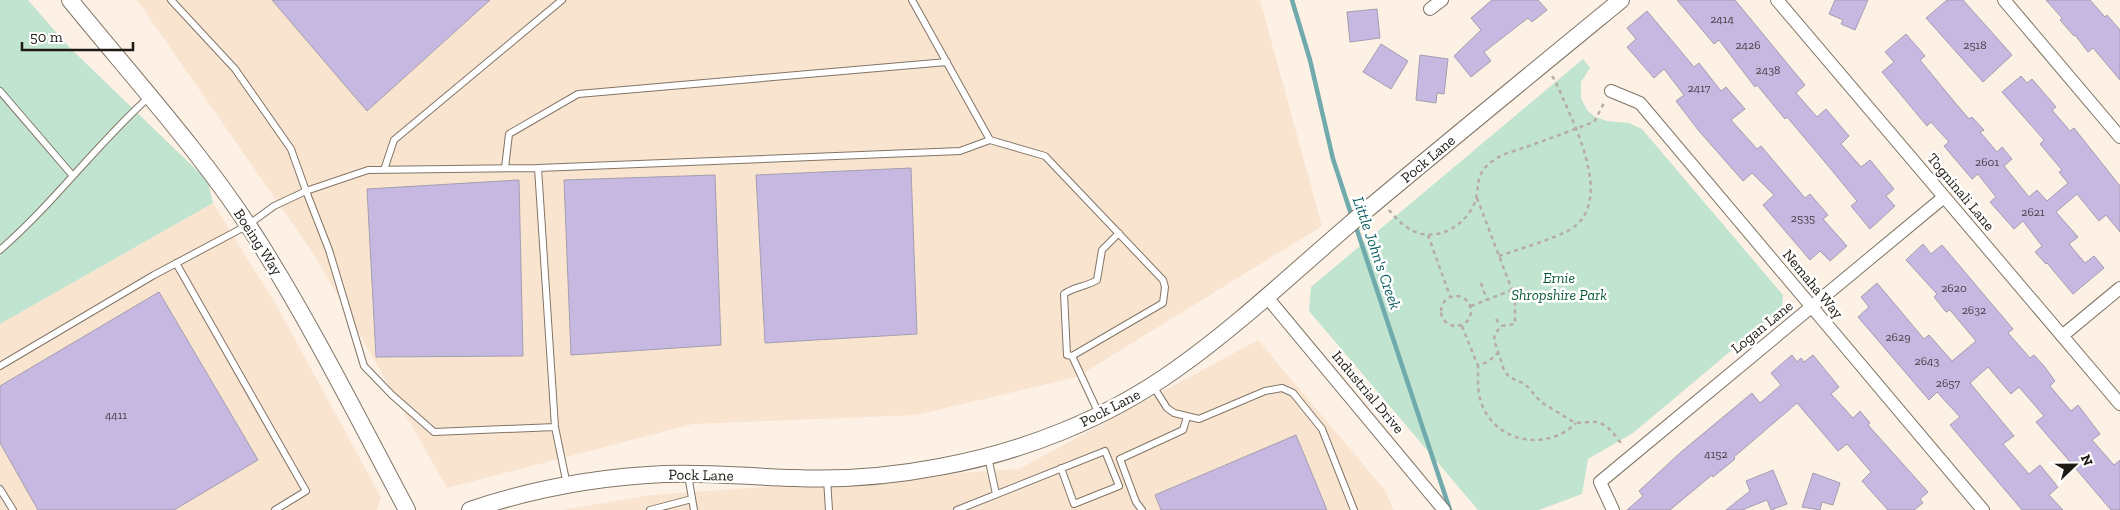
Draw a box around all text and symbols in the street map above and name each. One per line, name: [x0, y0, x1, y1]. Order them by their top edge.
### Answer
house number: 2414: [1710, 12, 1734, 26]
scale bar: [22, 20, 134, 52]
text: 50 m: [30, 28, 63, 46]
house number: 2426: [1735, 38, 1761, 52]
house number: 2518: [1963, 38, 1987, 52]
house number: 2438: [1756, 63, 1780, 77]
house number: 2417: [1688, 81, 1711, 95]
street label: Pock Lane: [1397, 131, 1459, 187]
street label: Togninali Lane: [1923, 150, 1999, 234]
house number: 2601: [1975, 155, 1999, 169]
water label: Little John's Creek: [1349, 194, 1405, 312]
street label: Boeing Way: [230, 205, 286, 279]
house number: 2621: [2021, 205, 2045, 219]
house number: 2535: [1791, 211, 1815, 225]
street label: Nemaha Way: [1779, 246, 1847, 322]
park label: Ernie Shropshire Park: [1511, 269, 1607, 304]
house number: 2620: [1941, 281, 1967, 295]
street label: Logan Lane: [1727, 297, 1797, 357]
house number: 2632: [1962, 303, 1986, 317]
house number: 2629: [1885, 330, 1911, 344]
street label: Industrial Drive: [1328, 347, 1408, 437]
house number: 2643: [1915, 354, 1940, 368]
house number: 2657: [1936, 376, 1961, 390]
street label: Pock Lane: [1077, 385, 1143, 431]
house number: 4411: [105, 408, 127, 422]
north arrow: [2050, 440, 2100, 490]
house number: 4152: [1704, 447, 1728, 461]
text: N: [2077, 452, 2097, 469]
street label: Pock Lane: [668, 465, 734, 485]

